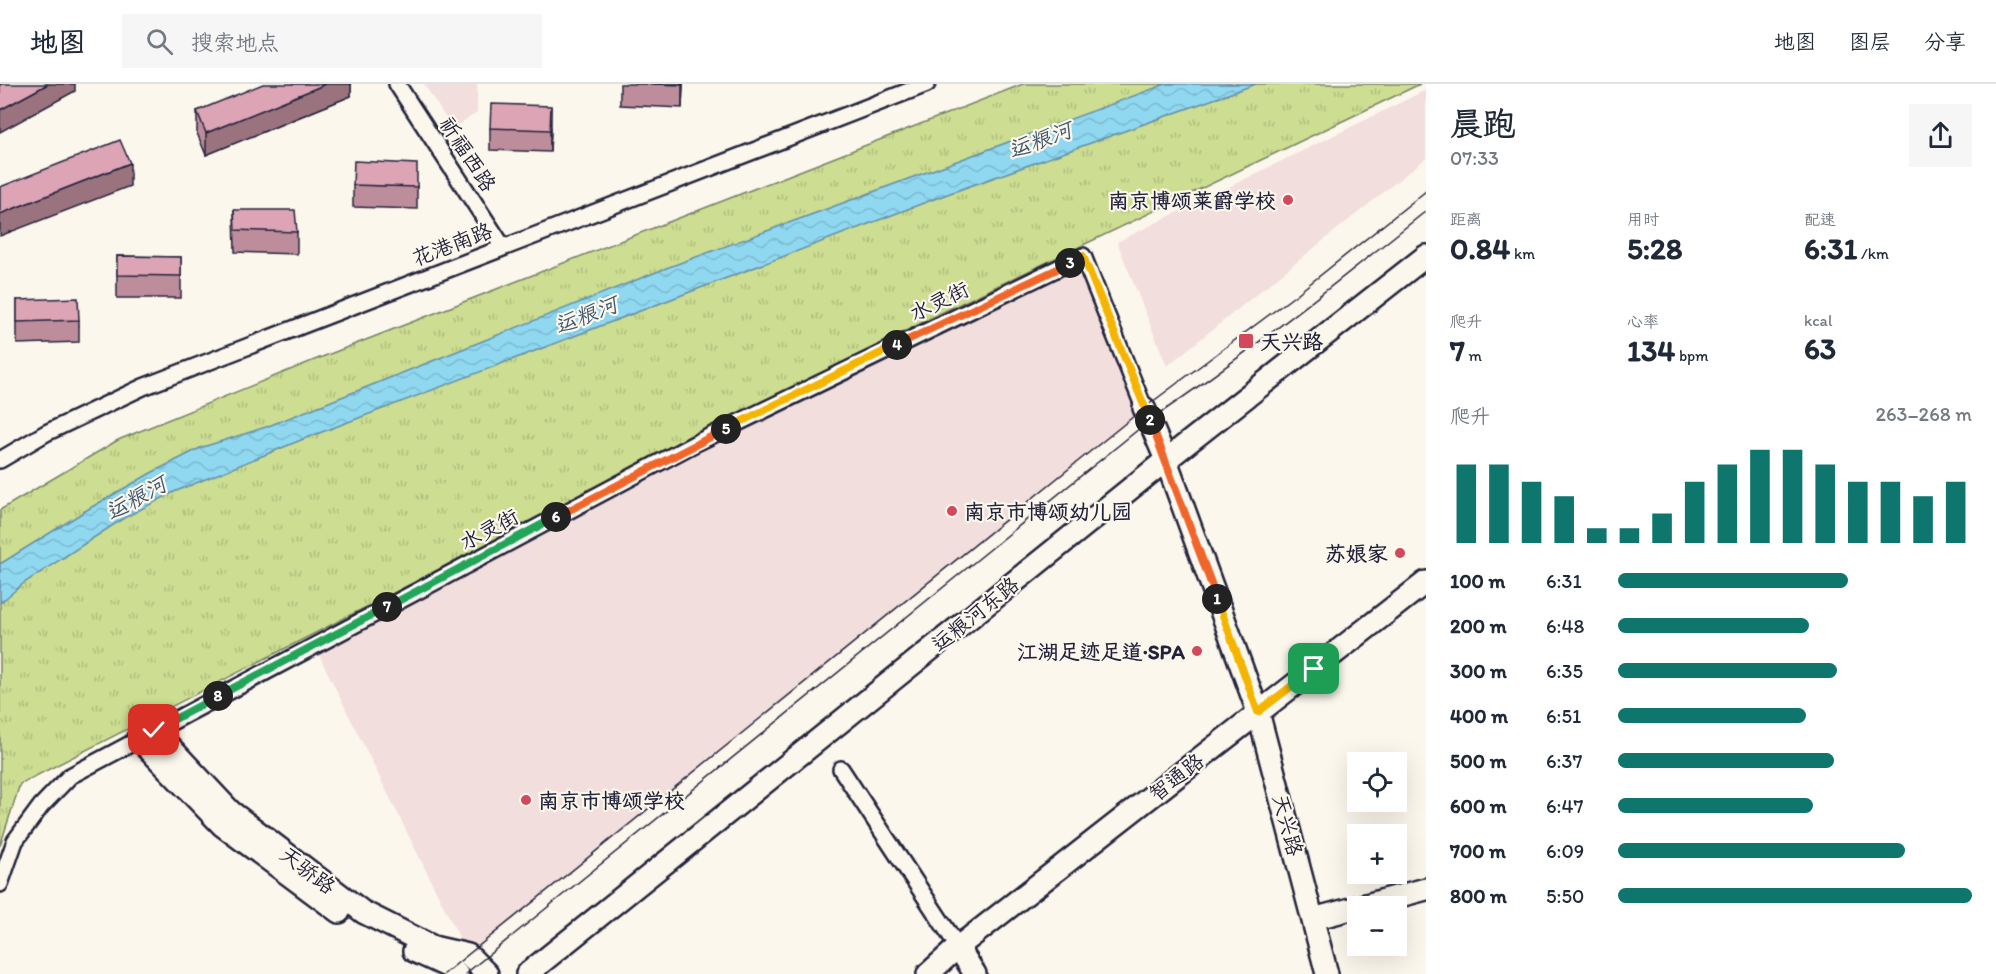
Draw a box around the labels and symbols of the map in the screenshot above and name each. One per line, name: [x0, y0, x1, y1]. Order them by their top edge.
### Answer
street label: 祈福西路: [435, 112, 501, 196]
water label: 运粮河: [1004, 115, 1078, 164]
place label: 南京博颂莱爵学校: [1108, 188, 1276, 213]
marker: 南京博颂莱爵学校: [1281, 193, 1295, 207]
street label: 花港南路: [408, 217, 496, 271]
pin: 3: [1055, 248, 1085, 278]
street label: 水灵街: [905, 276, 973, 326]
water label: 运粮河: [550, 289, 624, 339]
place label: 天兴路: [1260, 329, 1323, 354]
pin: 4: [882, 330, 912, 360]
marker: 天兴路: [1237, 332, 1255, 350]
pin: 2: [1135, 405, 1165, 435]
pin: 5: [711, 414, 741, 444]
water label: 运粮河: [101, 469, 174, 526]
place label: 南京市博颂幼儿园: [964, 499, 1132, 524]
pin: 6: [541, 502, 571, 532]
street label: 水灵街: [455, 503, 523, 555]
marker: 南京市博颂幼儿园: [945, 504, 959, 518]
place label: 苏娘家: [1325, 541, 1388, 566]
marker: 苏娘家: [1393, 546, 1407, 560]
street label: 运粮河东路: [926, 571, 1024, 657]
pin: 1: [1202, 584, 1232, 614]
pin: 7: [372, 592, 402, 622]
place label: 江湖足迹足道·SPA: [1017, 639, 1186, 664]
pin: [1288, 643, 1339, 694]
marker: 江湖足迹足道·SPA: [1190, 644, 1204, 658]
pin: 8: [203, 681, 233, 711]
pin: [128, 704, 179, 755]
street label: 智通路: [1143, 748, 1209, 806]
place label: 南京市博颂学校: [538, 788, 685, 813]
street label: 天兴路: [1268, 791, 1308, 859]
marker: 南京市博颂学校: [519, 793, 533, 807]
street label: 天骄路: [275, 841, 341, 899]

